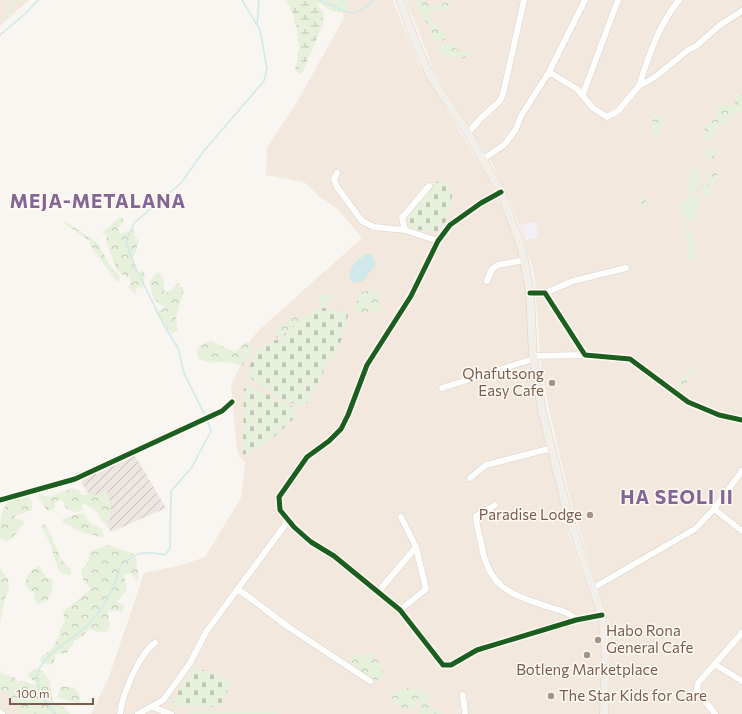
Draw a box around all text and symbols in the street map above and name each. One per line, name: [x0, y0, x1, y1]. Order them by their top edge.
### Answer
district label: MEJA-METALANA: [10, 189, 186, 212]
place label: Qhafutsong Easy Cafe: [462, 364, 544, 399]
marker: Qhafutsong Easy Cafe: [547, 378, 557, 388]
district label: HA SEOLI II: [620, 485, 734, 508]
place label: Paradise Lodge: [479, 505, 582, 523]
marker: Paradise Lodge: [585, 510, 595, 520]
place label: Habo Rona General Cafe: [606, 621, 693, 656]
marker: Habo Rona General Cafe: [593, 635, 603, 645]
marker: Botleng Marketplace: [582, 650, 592, 660]
place label: Botleng Marketplace: [516, 660, 658, 678]
scale bar: [10, 680, 93, 706]
text: 100 m: [16, 686, 50, 700]
place label: The Star Kids for Care: [559, 686, 707, 704]
marker: The Star Kids for Care: [546, 691, 556, 701]

